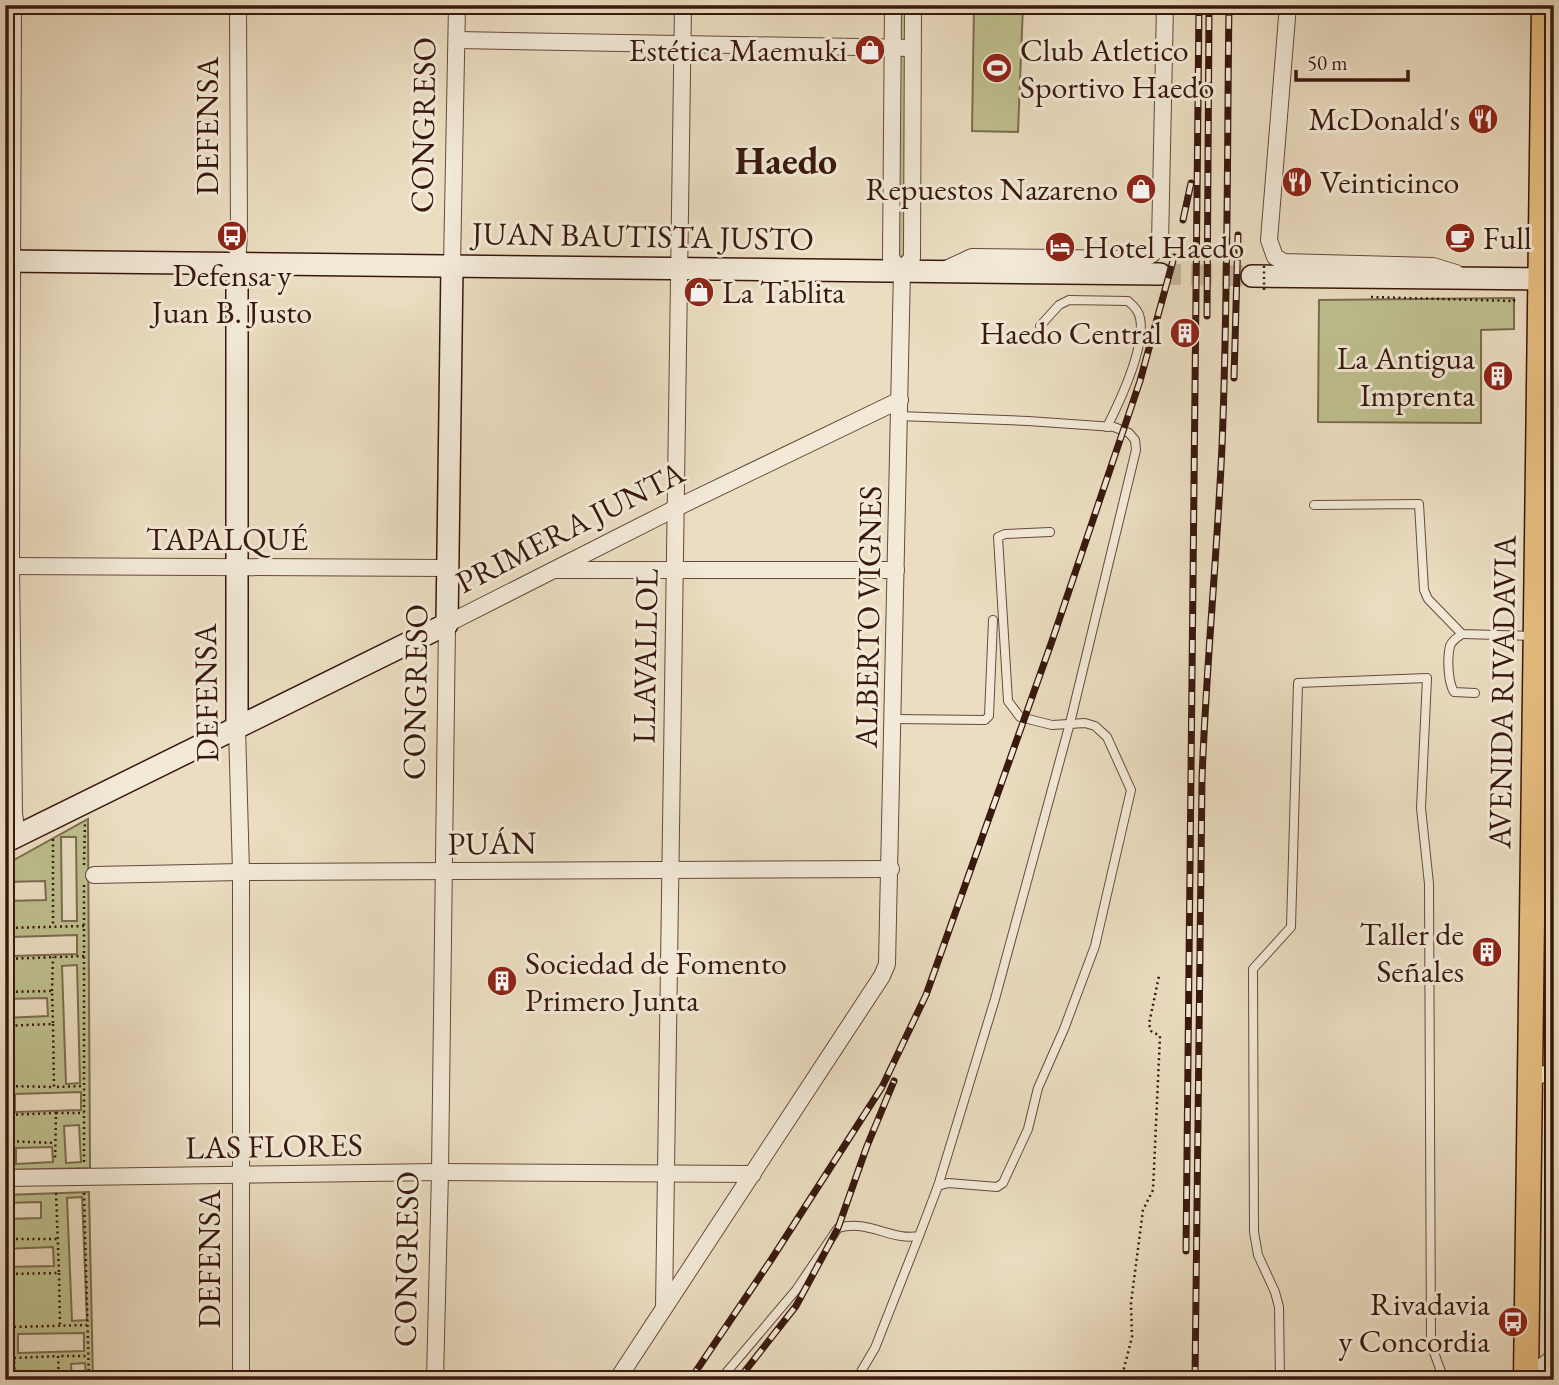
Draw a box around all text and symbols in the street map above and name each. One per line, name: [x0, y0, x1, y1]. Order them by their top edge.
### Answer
place label: Estética Maemuki: [628, 29, 847, 71]
place label: Club Atletico Sportivo Haedo: [1020, 29, 1214, 108]
shop icon: Estética Maemuki: [853, 33, 887, 67]
street label: CONGRESO: [400, 37, 446, 213]
scale bar: [1296, 38, 1408, 82]
text: 50 m: [1307, 49, 1348, 76]
sports icon: Club Atletico Sportivo Haedo: [980, 51, 1014, 85]
street label: DEFENSA: [186, 56, 228, 195]
place label: McDonald's: [1309, 98, 1460, 140]
restaurant icon: McDonald's: [1466, 102, 1500, 136]
district label: Haedo: [735, 136, 837, 185]
place label: Veinticinco: [1320, 161, 1459, 203]
restaurant icon: Veinticinco: [1280, 165, 1314, 199]
place label: Repuestos Nazareno: [866, 168, 1118, 210]
shop icon: Repuestos Nazareno: [1124, 172, 1158, 206]
street label: JUAN BAUTISTA JUSTO: [469, 212, 814, 260]
place label: Full: [1483, 217, 1532, 259]
bus stop icon: Defensa y Juan B. Justo: [215, 219, 249, 253]
cafe icon: Full: [1443, 221, 1477, 255]
place label: Hotel Haedo: [1083, 226, 1244, 268]
hotel icon: Hotel Haedo: [1043, 230, 1077, 264]
place label: Defensa y Juan B. Justo: [149, 254, 312, 333]
place label: La Tablita: [722, 271, 845, 313]
shop icon: La Tablita: [682, 275, 716, 309]
place label: Haedo Central: [979, 312, 1162, 354]
building icon: Haedo Central: [1168, 316, 1202, 350]
place label: La Antigua Imprenta: [1337, 337, 1475, 416]
building icon: La Antigua Imprenta: [1481, 359, 1515, 393]
street label: PRIMERA JUNTA: [448, 451, 692, 603]
street label: ALBERTO VIGNES: [845, 485, 891, 750]
street label: TAPALQUÉ: [146, 518, 308, 560]
street label: AVENIDA RIVADAVIA: [1478, 534, 1526, 850]
street label: LLAVALLOL: [622, 568, 668, 744]
street label: CONGRESO: [392, 604, 438, 780]
street label: DEFENSA: [184, 622, 228, 763]
street label: PUÁN: [447, 821, 537, 865]
place label: Taller de Señales: [1360, 913, 1464, 992]
building icon: Taller de Señales: [1470, 935, 1504, 969]
place label: Sociedad de Fomento Primero Junta: [525, 942, 787, 1021]
building icon: Sociedad de Fomento Primero Junta: [485, 964, 519, 998]
street label: LAS FLORES: [185, 1123, 363, 1169]
street label: CONGRESO: [383, 1171, 429, 1347]
street label: DEFENSA: [188, 1189, 230, 1328]
place label: Rivadavia y Concordia: [1338, 1283, 1490, 1362]
bus stop icon: Rivadavia y Concordia: [1496, 1305, 1530, 1339]

